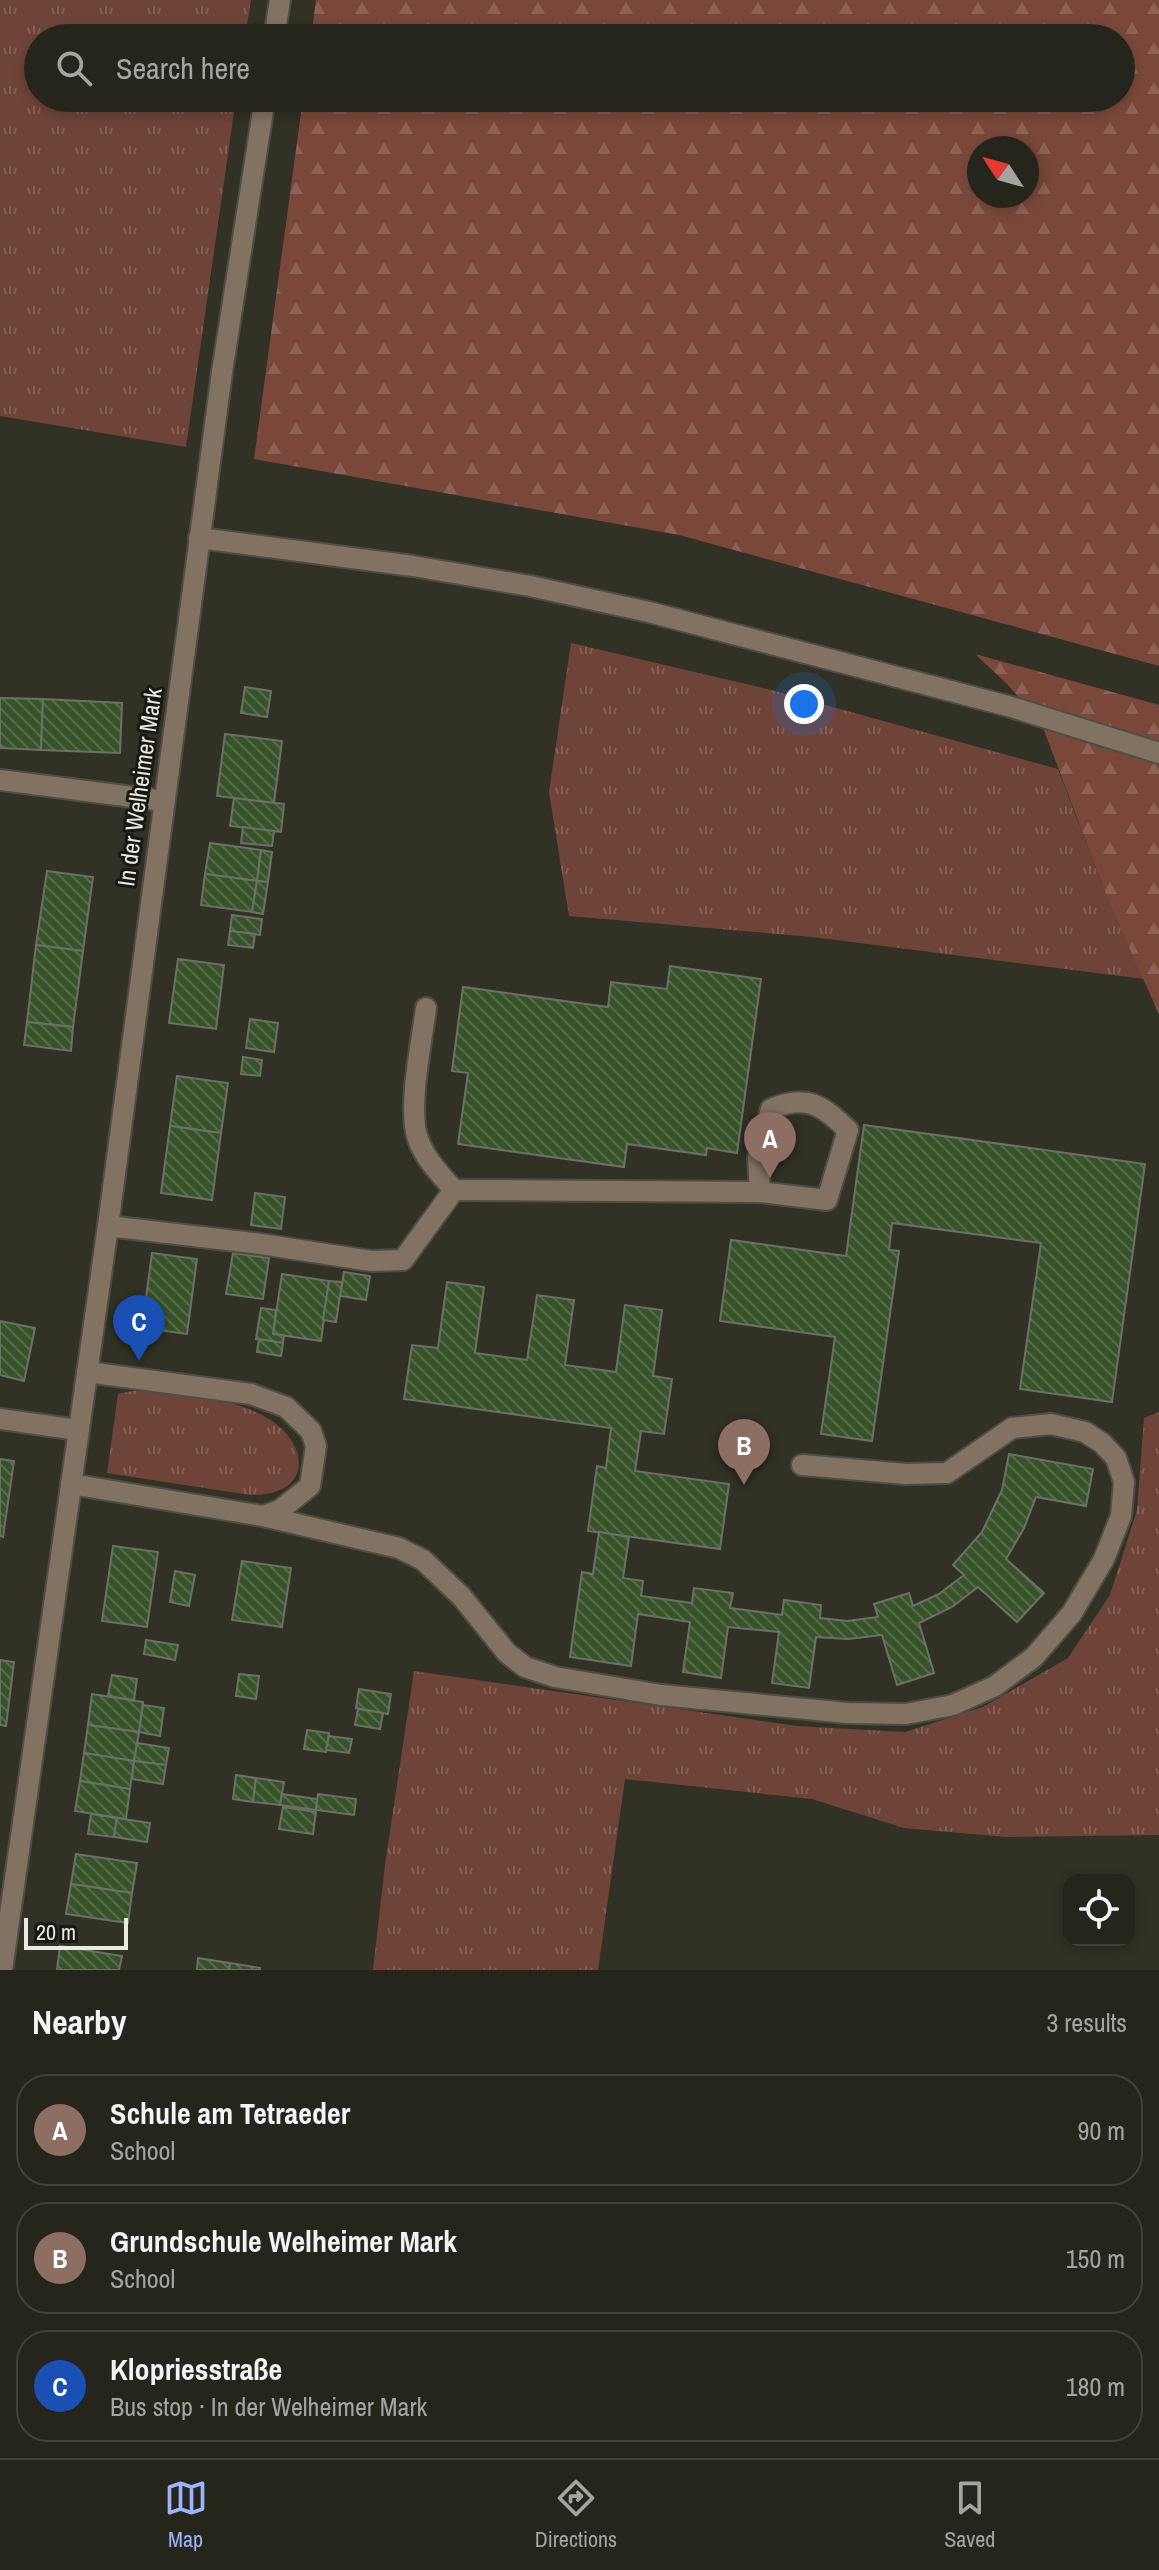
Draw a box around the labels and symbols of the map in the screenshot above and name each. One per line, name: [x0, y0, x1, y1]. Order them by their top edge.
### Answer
north arrow: [967, 136, 1039, 208]
your location: [784, 684, 824, 724]
street label: In der Welheimer Mark: [109, 686, 169, 888]
pin: A: [744, 1112, 796, 1178]
pin: C: [113, 1295, 165, 1361]
pin: B: [718, 1419, 770, 1485]
scale bar: [24, 1914, 128, 1950]

